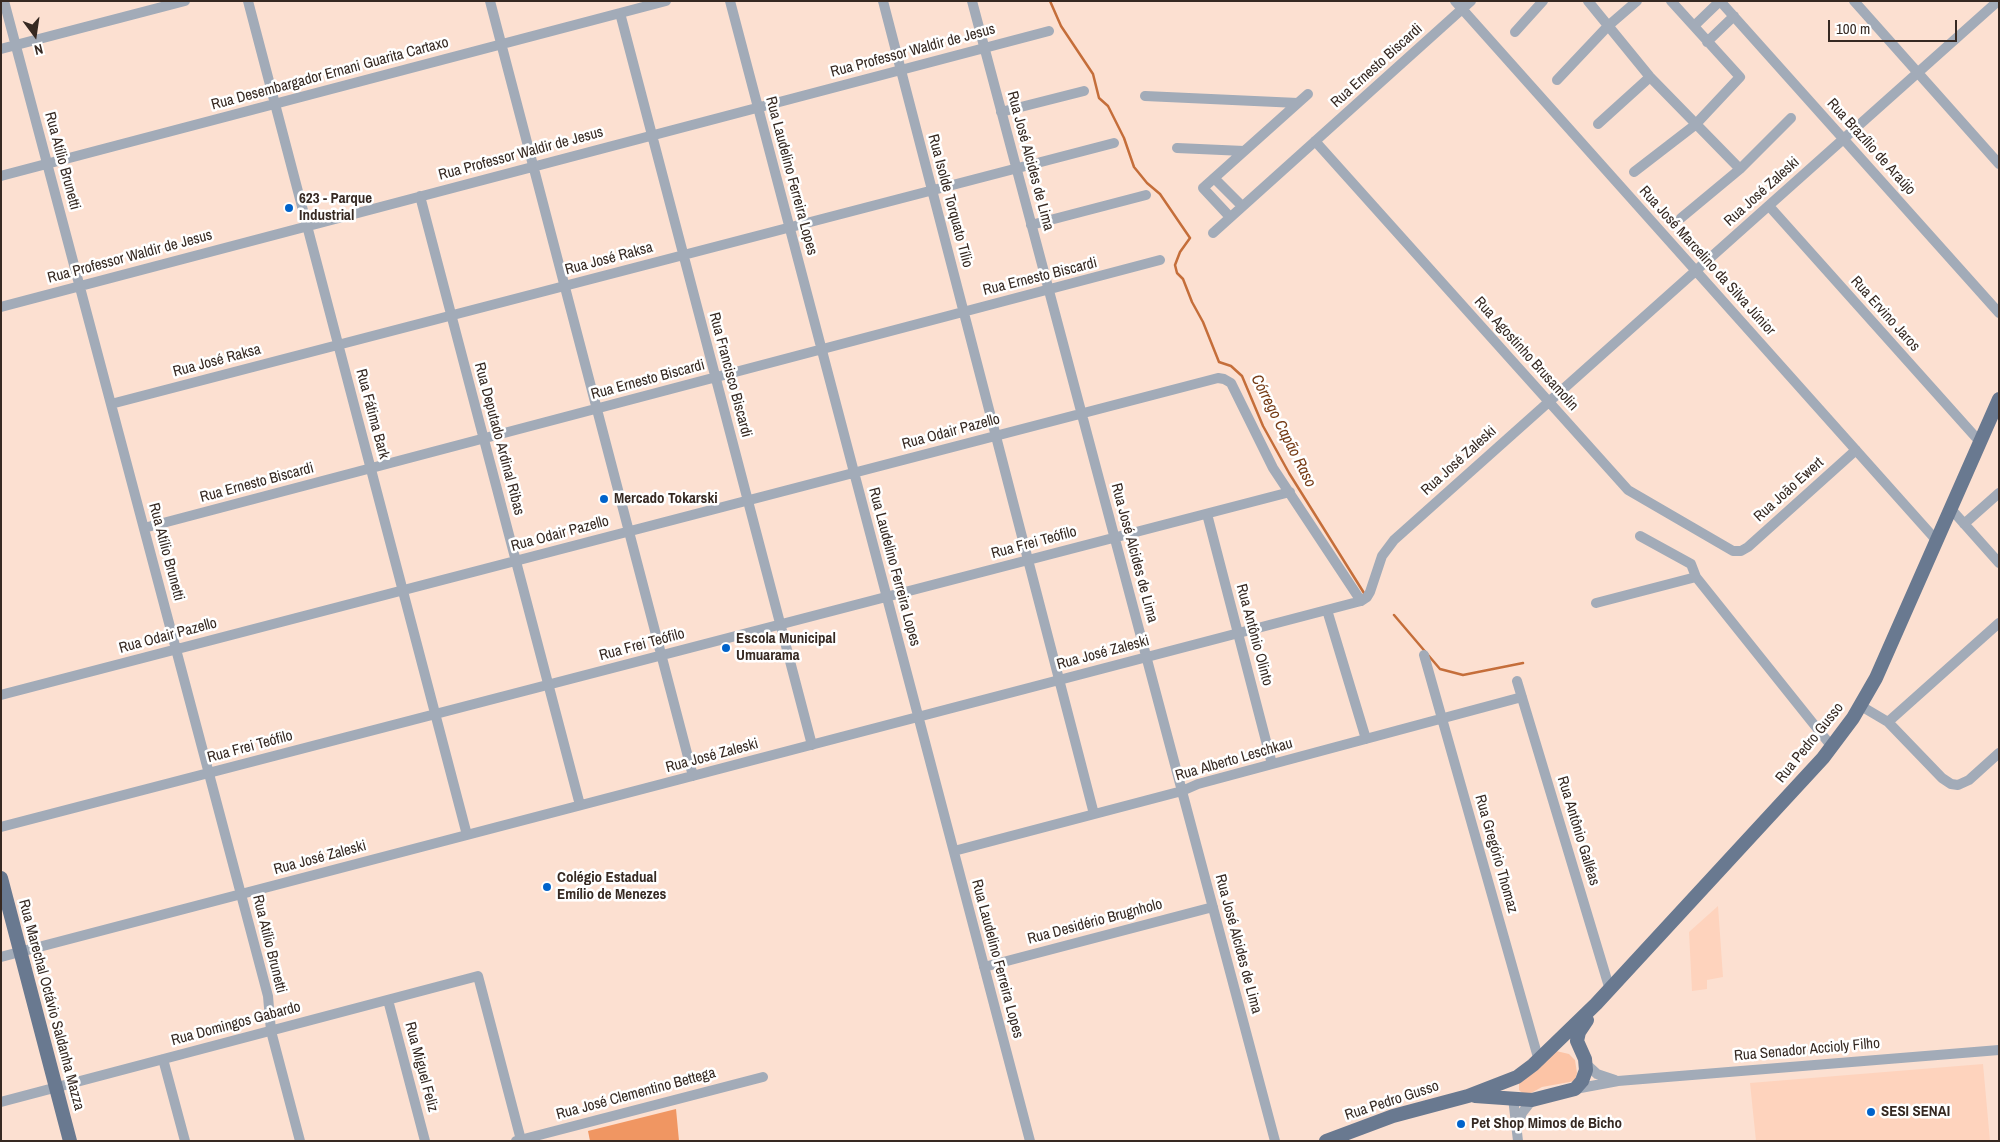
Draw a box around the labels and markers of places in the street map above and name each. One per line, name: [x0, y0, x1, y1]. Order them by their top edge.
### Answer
place label: 623 - Parque Industrial: [299, 190, 372, 225]
marker: 623 - Parque Industrial: [283, 202, 295, 214]
place label: Mercado Tokarski: [614, 490, 718, 508]
marker: Mercado Tokarski: [598, 493, 610, 505]
place label: Escola Municipal Umuarama: [736, 630, 836, 665]
marker: Escola Municipal Umuarama: [720, 642, 732, 654]
place label: Colégio Estadual Emílio de Menezes: [557, 869, 666, 904]
marker: Colégio Estadual Emílio de Menezes: [541, 881, 553, 893]
place label: SESI SENAI: [1881, 1103, 1950, 1121]
marker: SESI SENAI: [1865, 1106, 1877, 1118]
place label: Pet Shop Mimos de Bicho: [1471, 1115, 1622, 1133]
marker: Pet Shop Mimos de Bicho: [1455, 1118, 1467, 1130]

